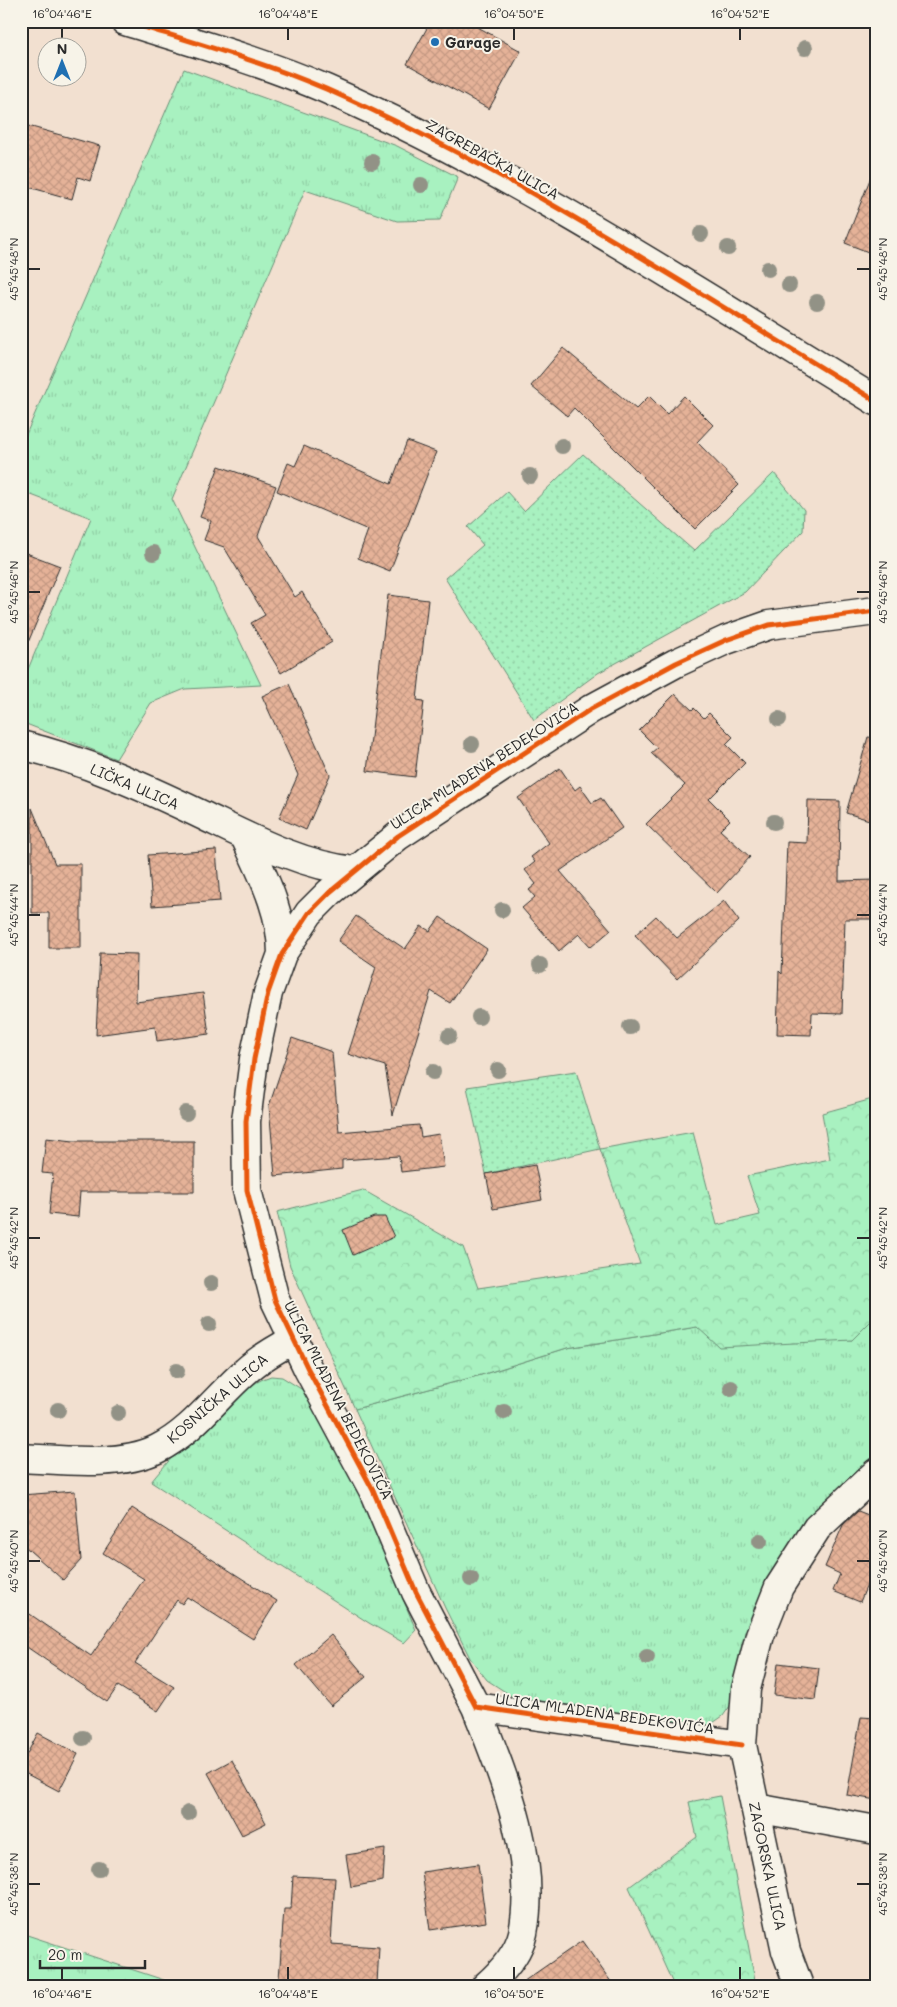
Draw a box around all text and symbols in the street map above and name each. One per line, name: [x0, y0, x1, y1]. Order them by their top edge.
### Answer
text: 16°04'46"E: [32, 5, 92, 21]
text: 16°04'48"E: [258, 5, 318, 21]
text: 16°04'50"E: [484, 5, 544, 21]
text: 16°04'52"E: [710, 5, 770, 21]
place label: Garage: [445, 32, 501, 52]
marker: Garage: [429, 36, 441, 48]
north arrow: [38, 38, 88, 88]
text: N: [57, 39, 67, 58]
street label: ZAGREBAČKA ULICA: [423, 114, 563, 204]
text: 45°45'48"N: [5, 238, 21, 300]
text: 45°45'48"N: [874, 238, 890, 300]
text: 45°45'46"N: [5, 561, 21, 623]
text: 45°45'46"N: [874, 561, 890, 623]
street label: ULICA MLADENA BEDEKOVIĆA: [386, 696, 582, 834]
street label: LIČKA ULICA: [87, 758, 183, 814]
text: 45°45'44"N: [5, 884, 21, 946]
text: 45°45'44"N: [874, 884, 890, 946]
text: 45°45'42"N: [5, 1207, 21, 1269]
text: 45°45'42"N: [874, 1207, 890, 1269]
street label: ULICA MLADENA BEDEKOVIĆA: [280, 1297, 398, 1503]
street label: KOSNIČKA ULICA: [162, 1349, 272, 1447]
text: 45°45'40"N: [5, 1530, 21, 1592]
text: 45°45'40"N: [874, 1530, 890, 1592]
street label: ULICA MLADENA BEDEKOVIĆA: [494, 1688, 716, 1738]
street label: ZAGORSKA ULICA: [745, 1800, 791, 1932]
text: 45°45'38"N: [5, 1853, 21, 1915]
text: 45°45'38"N: [874, 1853, 890, 1915]
scale bar: [40, 1937, 145, 1969]
text: 20 m: [48, 1944, 82, 1964]
text: 16°04'46"E: [32, 1985, 92, 2001]
text: 16°04'48"E: [258, 1985, 318, 2001]
text: 16°04'50"E: [484, 1985, 544, 2001]
text: 16°04'52"E: [710, 1985, 770, 2001]

